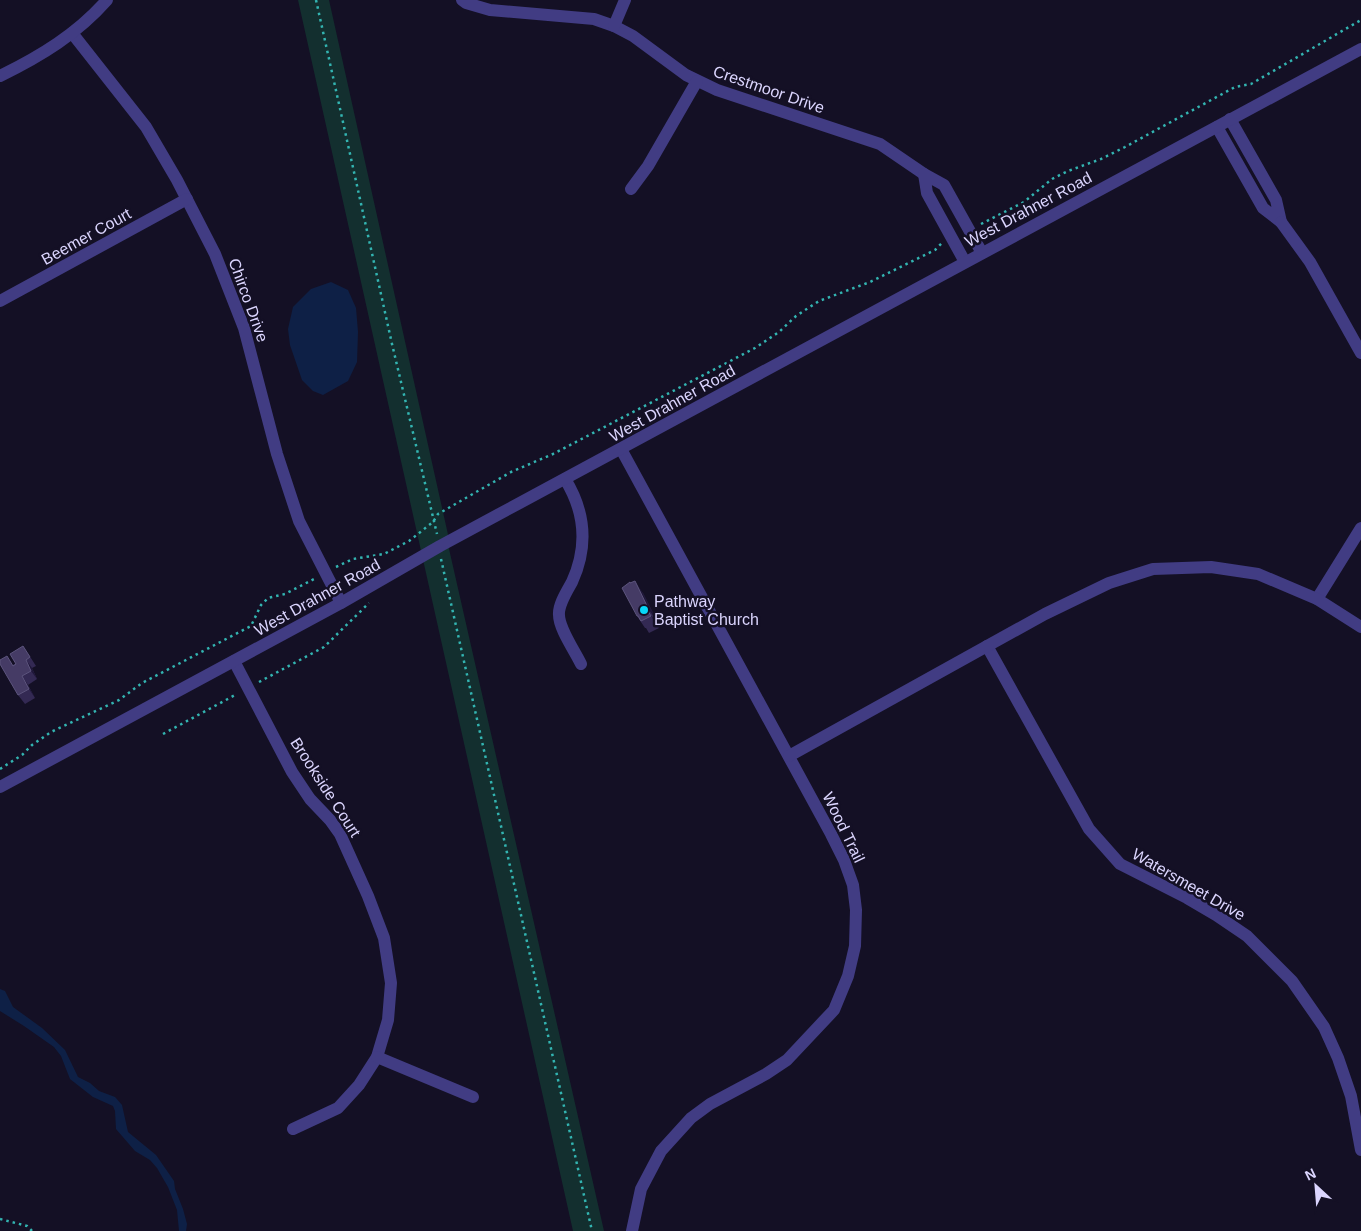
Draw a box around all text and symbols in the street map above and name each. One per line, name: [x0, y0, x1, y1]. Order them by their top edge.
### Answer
street label: Crestmoor Drive: [711, 62, 827, 116]
street label: West Drahner Road: [962, 169, 1095, 250]
street label: Beemer Court: [39, 205, 134, 268]
street label: Chirco Drive: [225, 256, 272, 345]
street label: West Drahner Road: [606, 362, 738, 445]
street label: West Drahner Road: [251, 556, 383, 639]
place label: Pathway Baptist Church: [654, 593, 759, 628]
marker: Pathway Baptist Church: [638, 604, 650, 616]
street label: Brookside Court: [287, 735, 364, 840]
street label: Wood Trail: [819, 789, 868, 865]
street label: Watersmeet Drive: [1129, 845, 1248, 924]
north arrow: [1291, 1161, 1341, 1211]
text: N: [1302, 1165, 1318, 1184]

